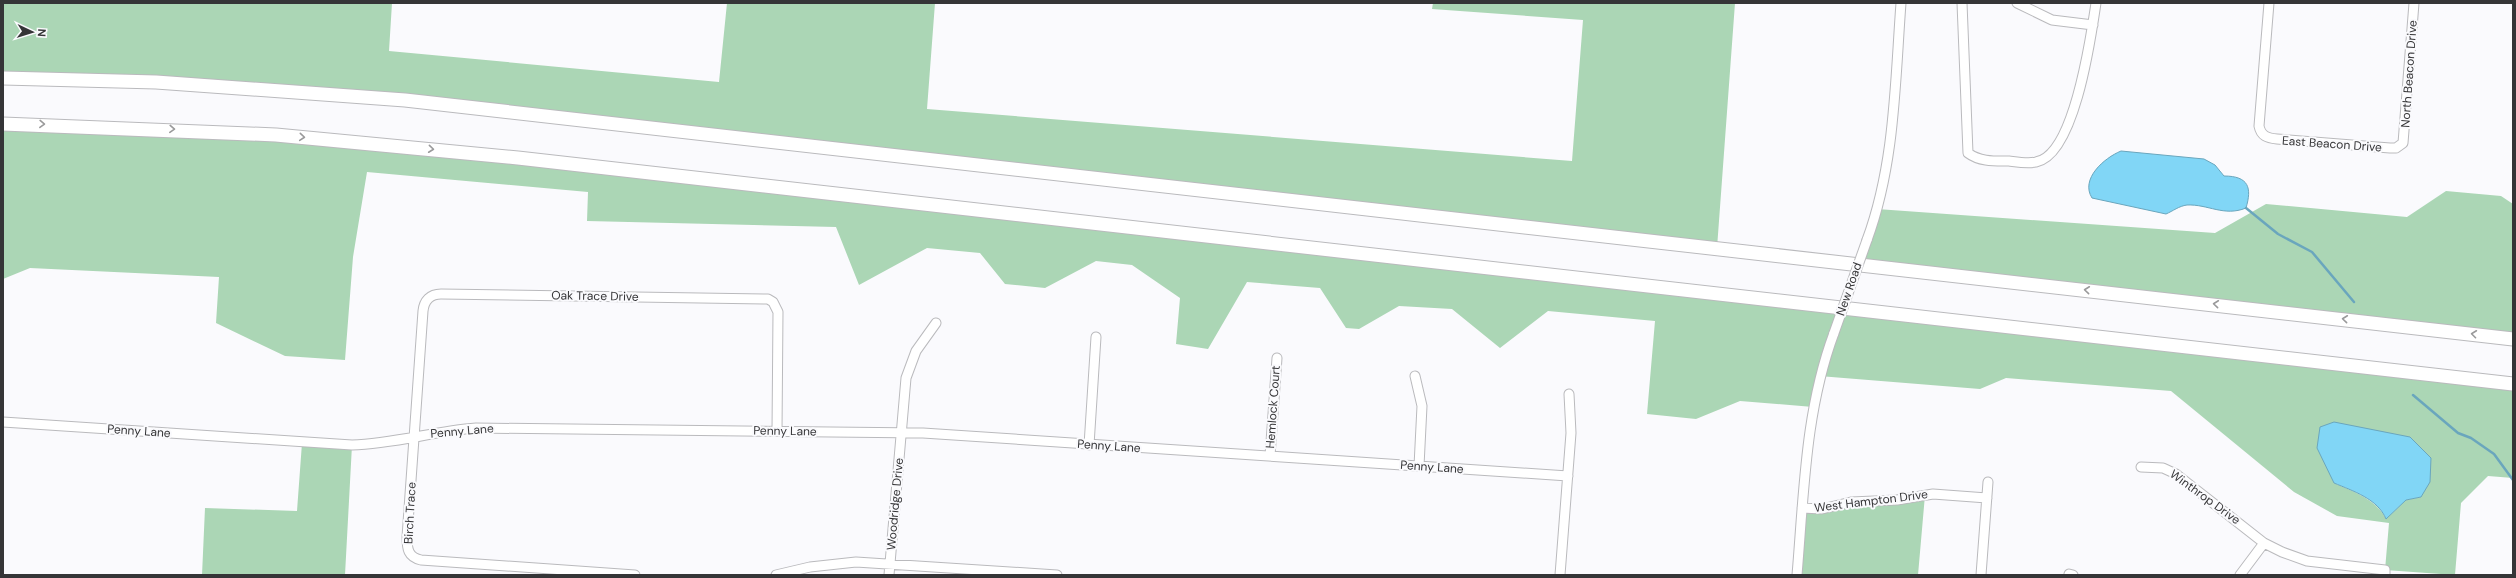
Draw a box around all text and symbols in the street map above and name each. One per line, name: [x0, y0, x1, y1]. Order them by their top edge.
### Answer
north arrow: [12, 12, 52, 52]
street label: North Beacon Drive: [2397, 20, 2421, 128]
text: N: [35, 28, 49, 37]
one-way arrow: [39, 120, 45, 129]
one-way arrow: [169, 125, 175, 133]
one-way arrow: [299, 133, 305, 142]
street label: East Beacon Drive: [2282, 133, 2383, 155]
one-way arrow: [428, 144, 434, 153]
street label: New Road: [1832, 260, 1866, 318]
one-way arrow: [2084, 286, 2090, 295]
street label: Oak Trace Drive: [551, 287, 639, 305]
one-way arrow: [2213, 300, 2219, 309]
one-way arrow: [2342, 315, 2348, 324]
one-way arrow: [2471, 330, 2477, 339]
street label: Hemlock Court: [1262, 365, 1284, 449]
street label: Penny Lane: [430, 420, 494, 442]
street label: Penny Lane: [107, 421, 171, 441]
street label: Penny Lane: [753, 422, 817, 440]
street label: Penny Lane: [1077, 436, 1141, 456]
street label: Woodridge Drive: [883, 457, 907, 551]
street label: Penny Lane: [1400, 457, 1464, 477]
street label: Winthrop Drive: [2167, 466, 2244, 528]
street label: Birch Trace: [400, 481, 420, 544]
street label: West Hampton Drive: [1813, 486, 1929, 516]

